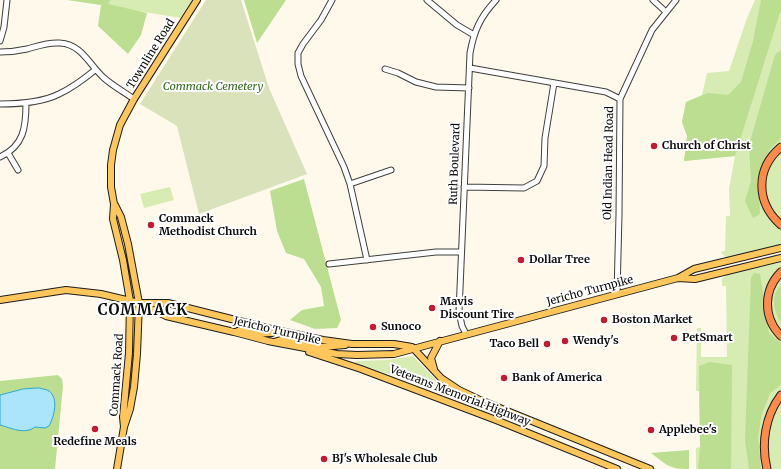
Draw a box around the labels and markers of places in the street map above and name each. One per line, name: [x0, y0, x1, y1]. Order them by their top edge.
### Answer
place label: Church of Christ: [662, 139, 751, 153]
marker: Church of Christ: [649, 141, 659, 151]
place label: Commack Methodist Church: [159, 212, 257, 238]
marker: Commack Methodist Church: [146, 220, 156, 230]
place label: Dollar Tree: [529, 253, 590, 267]
marker: Dollar Tree: [516, 255, 526, 265]
place label: Mavis Discount Tire: [440, 295, 514, 321]
marker: Mavis Discount Tire: [427, 303, 437, 313]
place label: Boston Market: [612, 313, 693, 327]
marker: Boston Market: [599, 315, 609, 325]
place label: Sunoco: [381, 320, 421, 334]
marker: Sunoco: [368, 322, 378, 332]
place label: PetSmart: [682, 331, 733, 345]
marker: PetSmart: [669, 333, 679, 343]
place label: Wendy's: [573, 334, 619, 348]
marker: Wendy's: [560, 336, 570, 346]
place label: Taco Bell: [489, 337, 539, 351]
marker: Taco Bell: [542, 339, 552, 349]
place label: Bank of America: [512, 371, 602, 385]
marker: Bank of America: [499, 373, 509, 383]
place label: Applebee's: [659, 423, 717, 437]
marker: Redefine Meals: [90, 424, 100, 434]
marker: Applebee's: [646, 425, 656, 435]
place label: Redefine Meals: [53, 435, 137, 449]
place label: BJ's Wholesale Club: [332, 452, 438, 466]
marker: BJ's Wholesale Club: [319, 454, 329, 464]

